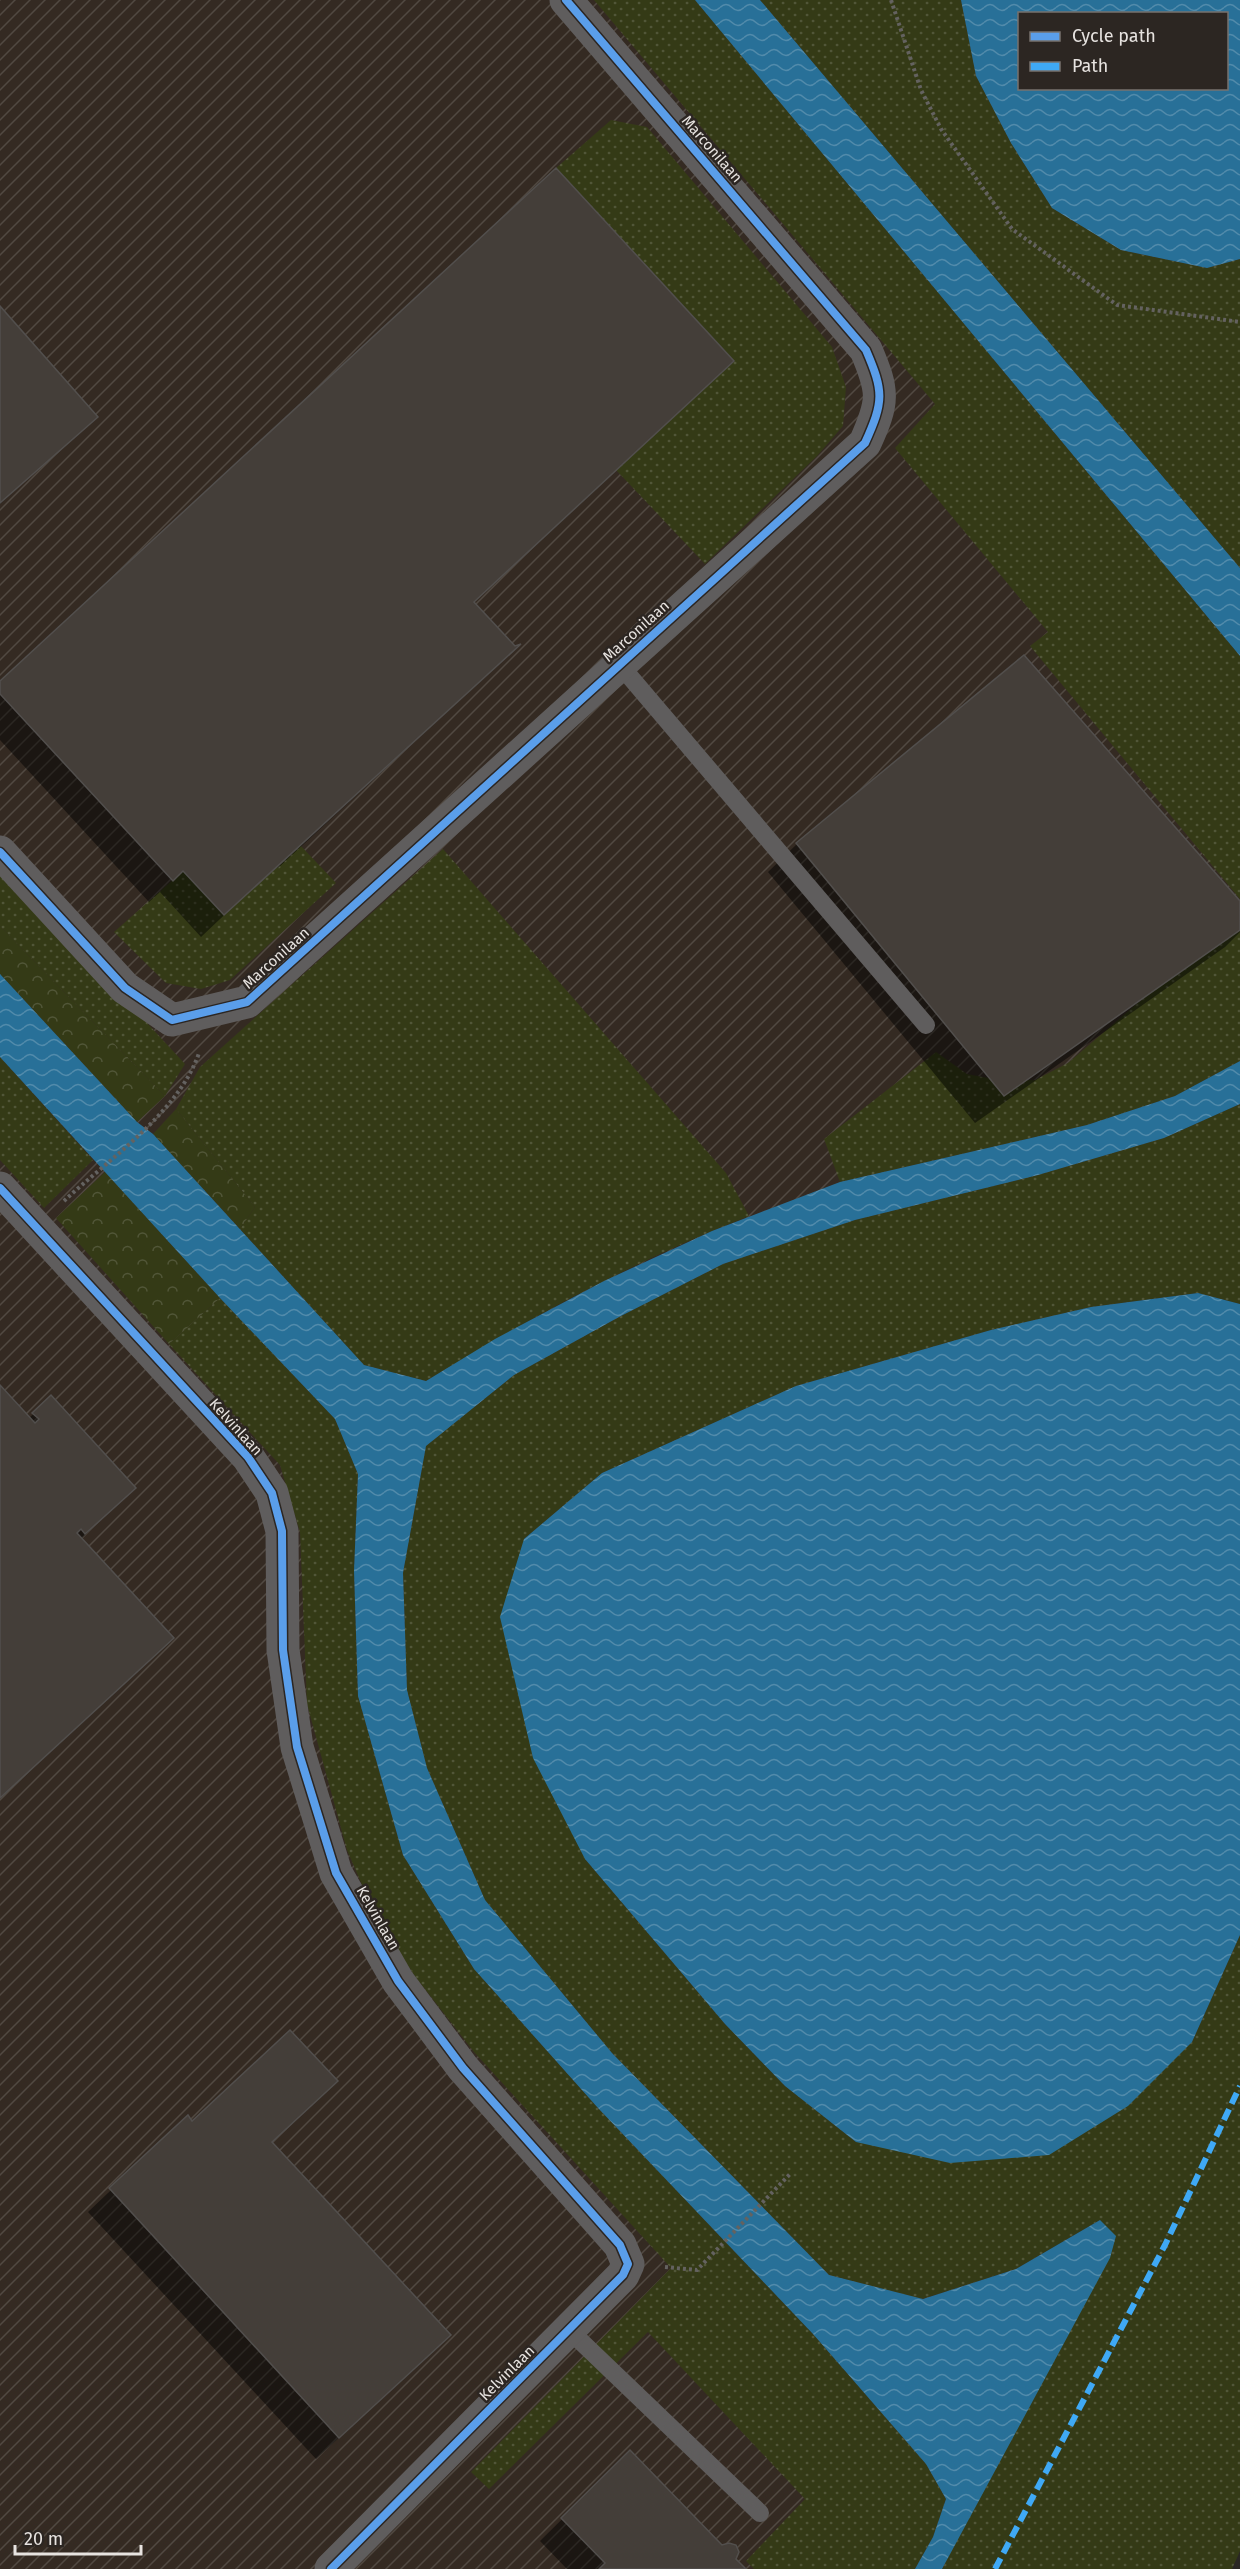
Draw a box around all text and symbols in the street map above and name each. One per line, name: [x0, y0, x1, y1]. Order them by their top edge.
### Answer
legend: [1018, 12, 1228, 90]
text: Cycle path: [1072, 25, 1156, 47]
text: Path: [1072, 55, 1108, 77]
street label: Marconilaan: [678, 112, 746, 186]
street label: Marconilaan: [599, 596, 673, 666]
street label: Marconilaan: [239, 923, 313, 993]
street label: Kelvinlaan: [206, 1395, 266, 1459]
street label: Kelvinlaan: [353, 1883, 403, 1953]
street label: Kelvinlaan: [476, 2342, 538, 2404]
scale bar: [15, 2518, 141, 2556]
text: 20 m: [24, 2528, 63, 2550]

